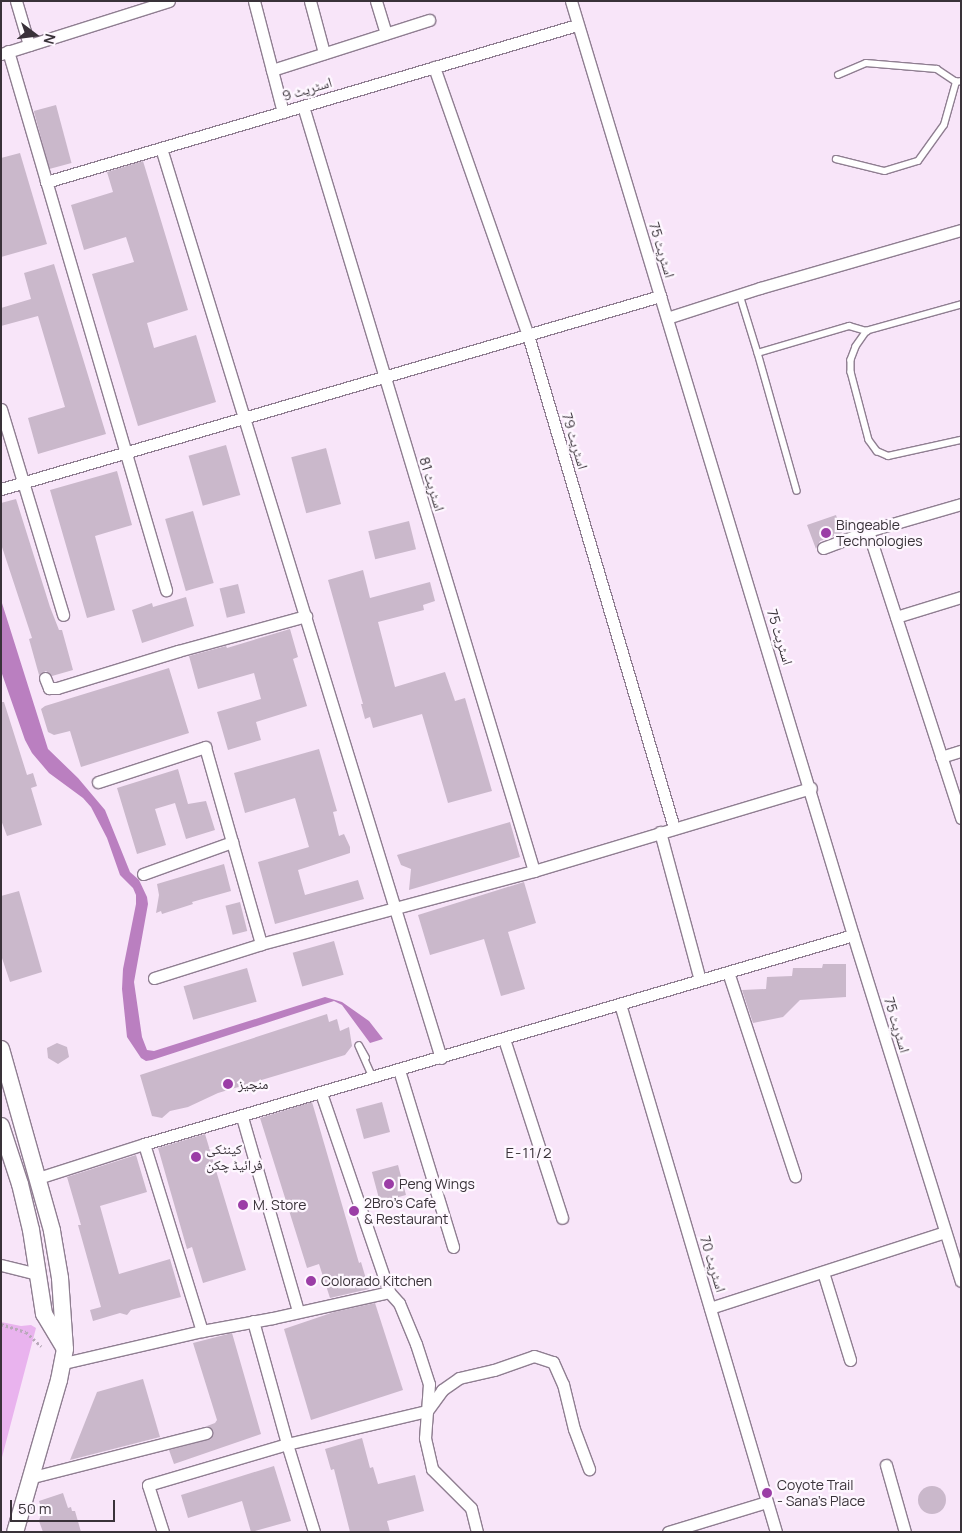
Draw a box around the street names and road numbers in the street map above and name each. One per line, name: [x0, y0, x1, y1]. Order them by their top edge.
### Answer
street label: اسٹریٹ 9: [280, 74, 334, 104]
street label: اسٹریٹ 75: [646, 220, 678, 280]
street label: اسٹریٹ 79: [558, 411, 592, 471]
street label: اسٹریٹ 81: [416, 455, 448, 513]
street label: اسٹریٹ 75: [764, 607, 796, 667]
street label: اسٹریٹ 75: [881, 995, 913, 1055]
street label: اسٹریٹ 70: [697, 1234, 729, 1294]

